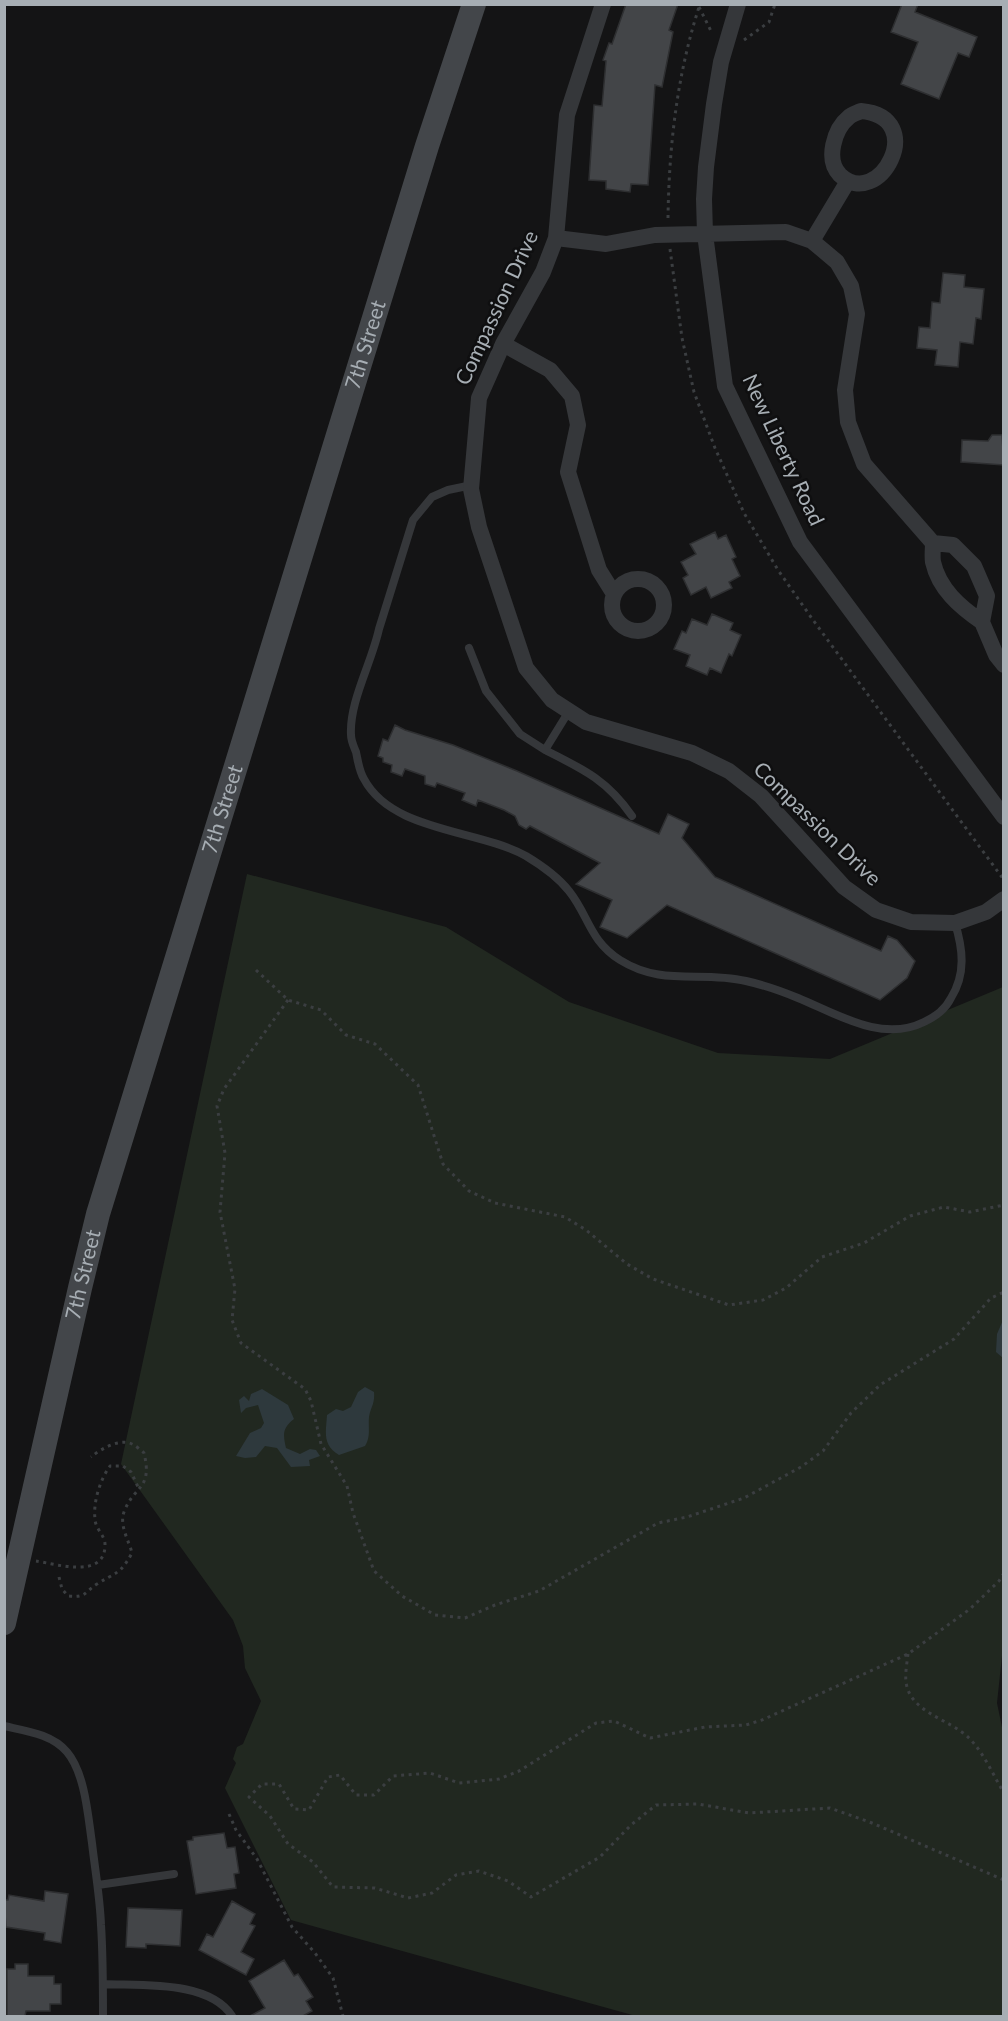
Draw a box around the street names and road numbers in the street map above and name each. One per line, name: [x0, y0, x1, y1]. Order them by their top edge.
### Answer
street label: Compassion Drive: [449, 226, 542, 389]
street label: 7th Street: [339, 296, 390, 392]
street label: New Liberty Road: [738, 370, 830, 529]
street label: Compassion Drive: [749, 756, 887, 890]
street label: 7th Street: [196, 761, 247, 857]
street label: 7th Street: [59, 1226, 105, 1322]

